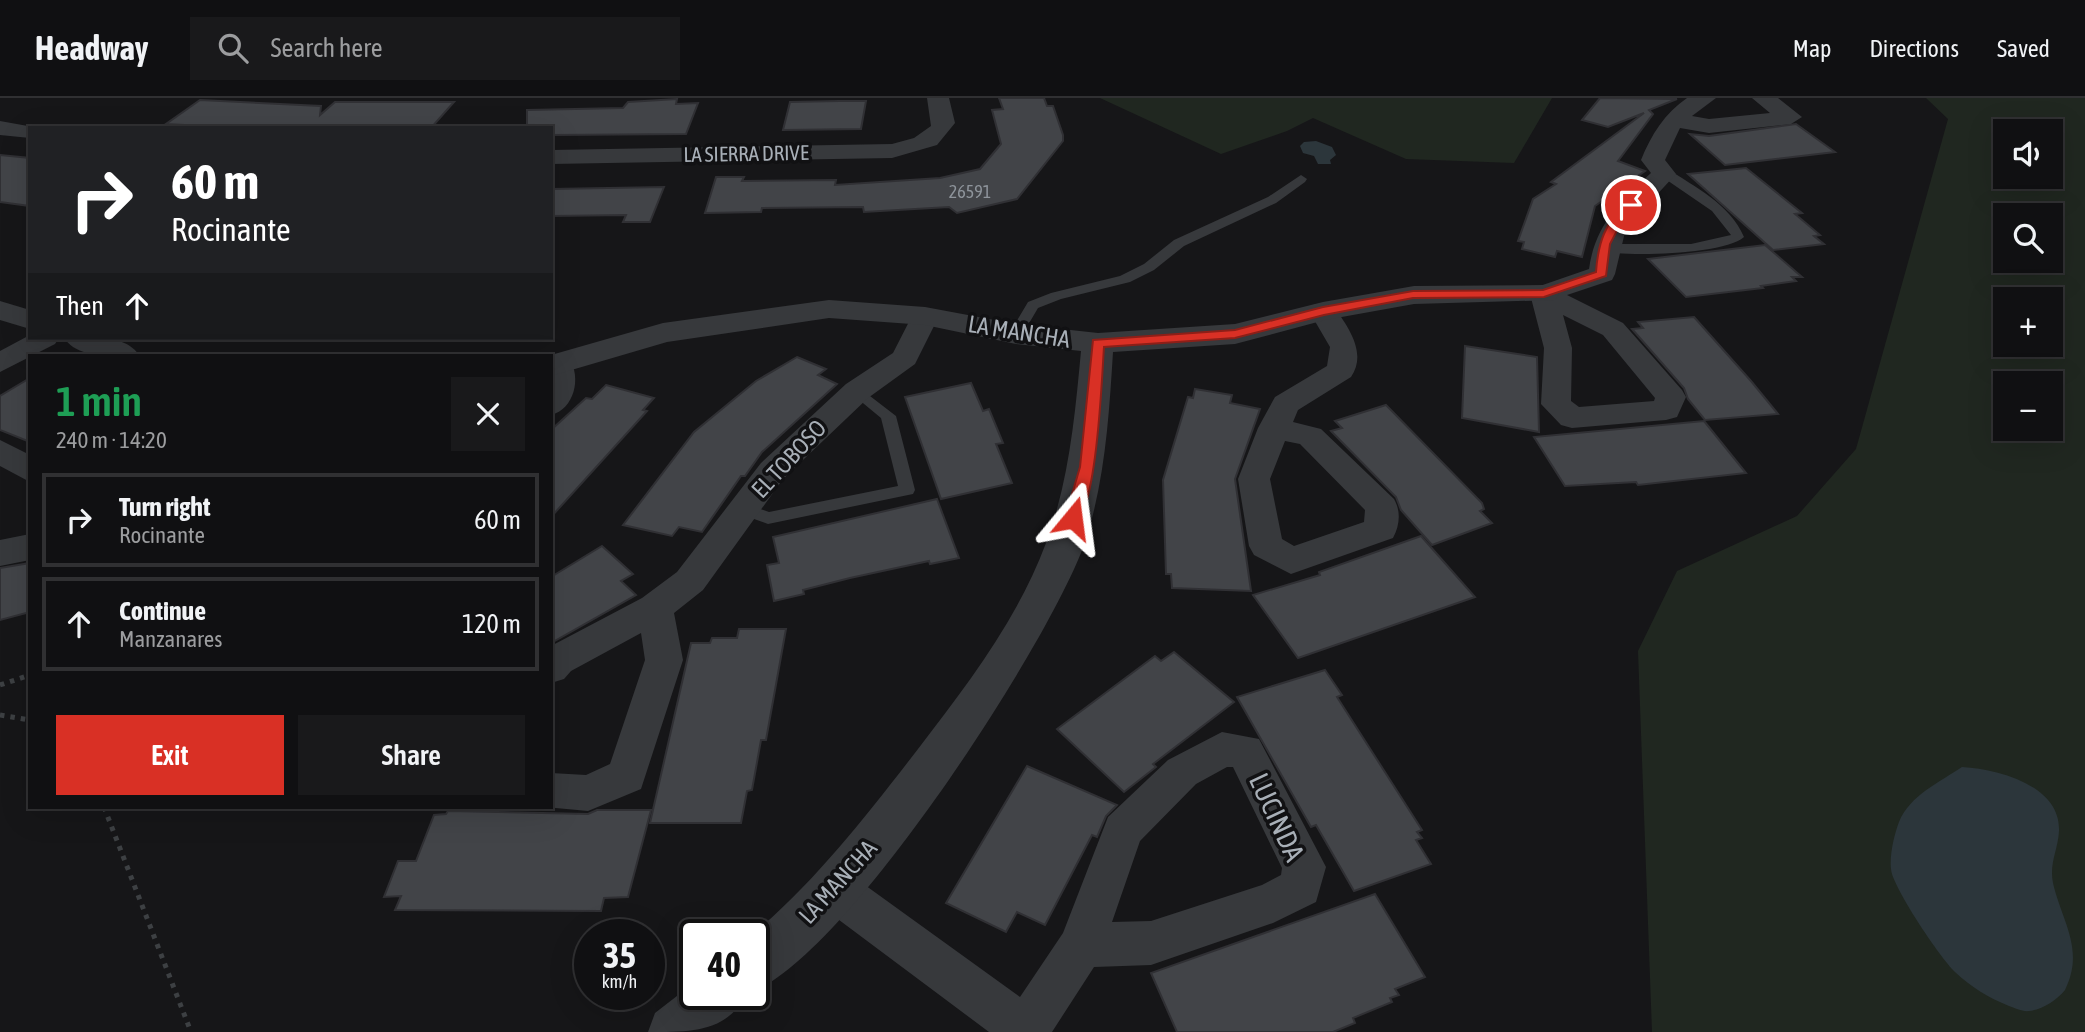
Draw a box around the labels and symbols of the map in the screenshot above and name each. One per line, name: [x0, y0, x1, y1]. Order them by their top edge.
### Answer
street label: LA SIERRA DRIVE: [683, 140, 809, 166]
pin: [1601, 175, 1661, 235]
house number: 26591: [949, 181, 991, 202]
street label: LA MANCHA: [966, 310, 1072, 353]
street label: EL TOBOSO: [746, 414, 831, 503]
position arrow: [1036, 481, 1110, 555]
street label: LUCINDA: [1243, 768, 1311, 866]
street label: LA MANCHA: [793, 834, 882, 929]
speed limit sign: 40: [679, 919, 770, 1010]

